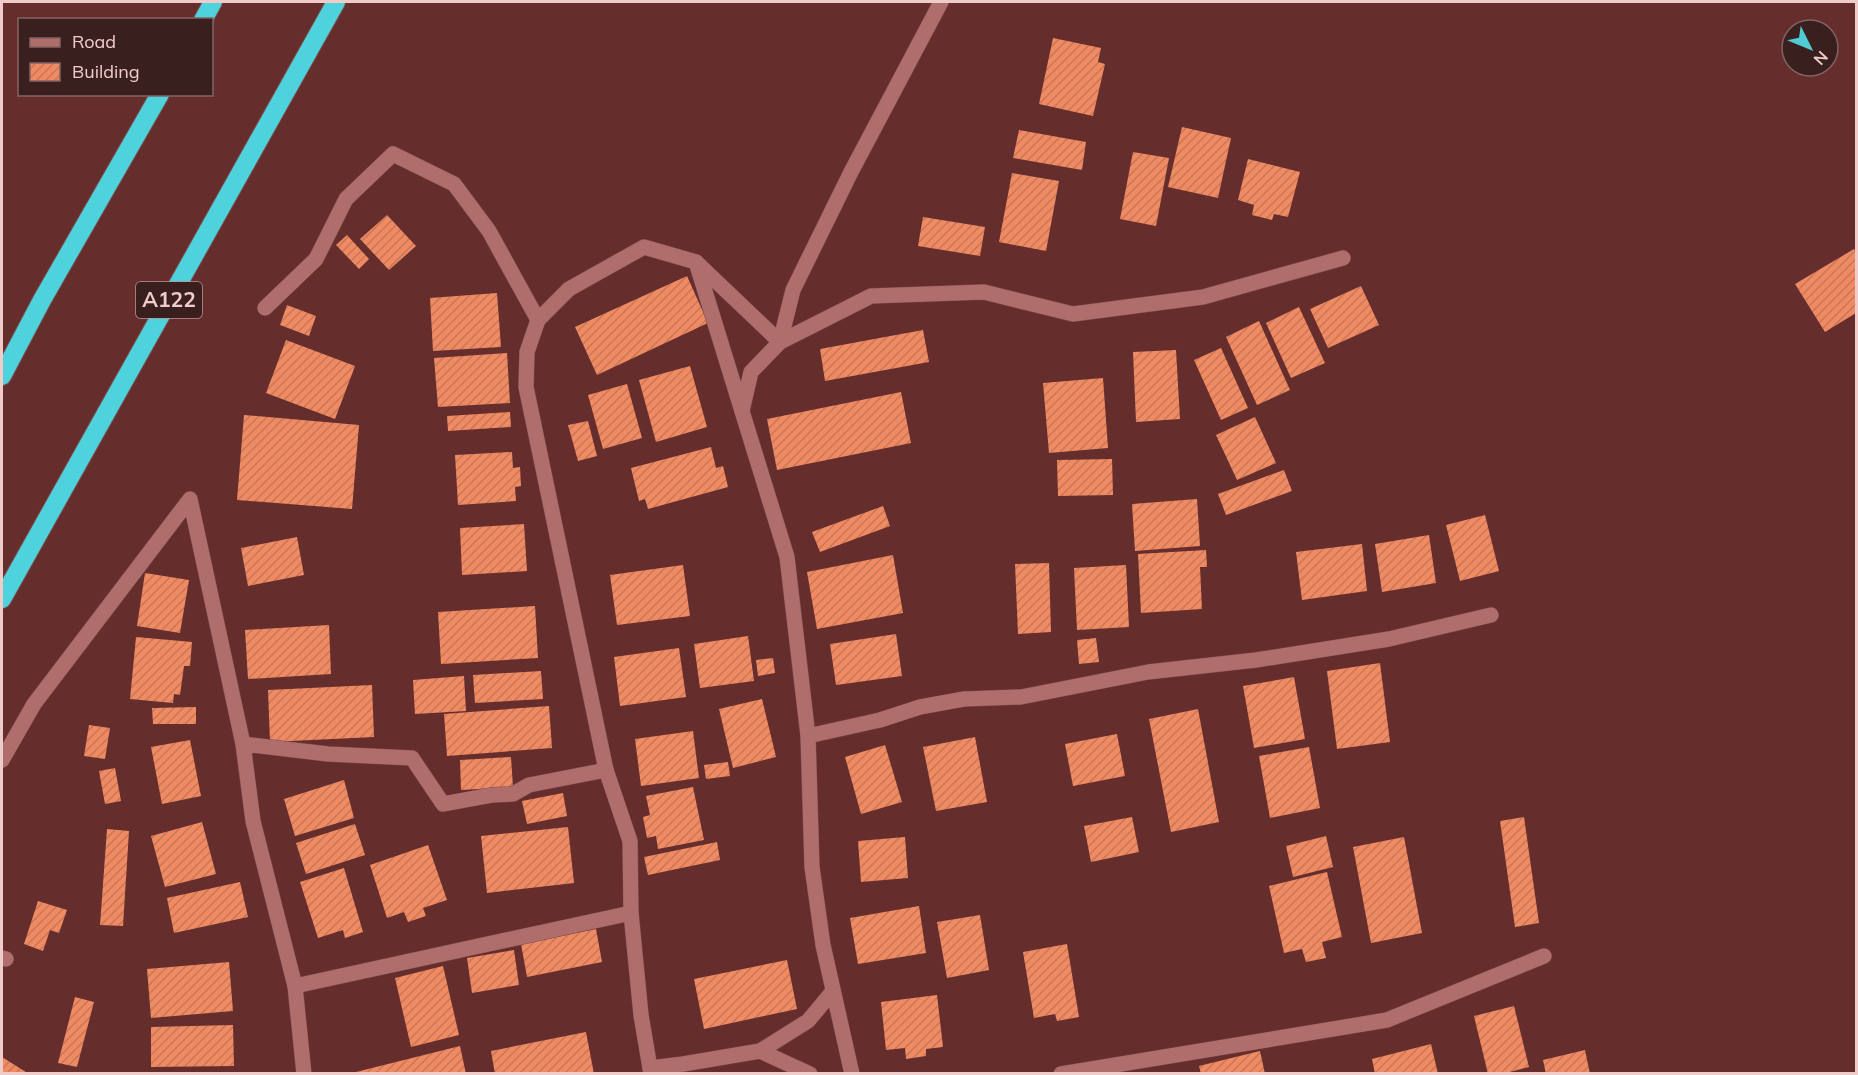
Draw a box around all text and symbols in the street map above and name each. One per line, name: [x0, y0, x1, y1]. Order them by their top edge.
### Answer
legend: [18, 18, 213, 96]
north arrow: [1780, 18, 1840, 78]
text: Road: [72, 30, 116, 53]
text: N: [1810, 47, 1832, 69]
text: Building: [72, 60, 140, 83]
road number: A122: [136, 282, 202, 318]

